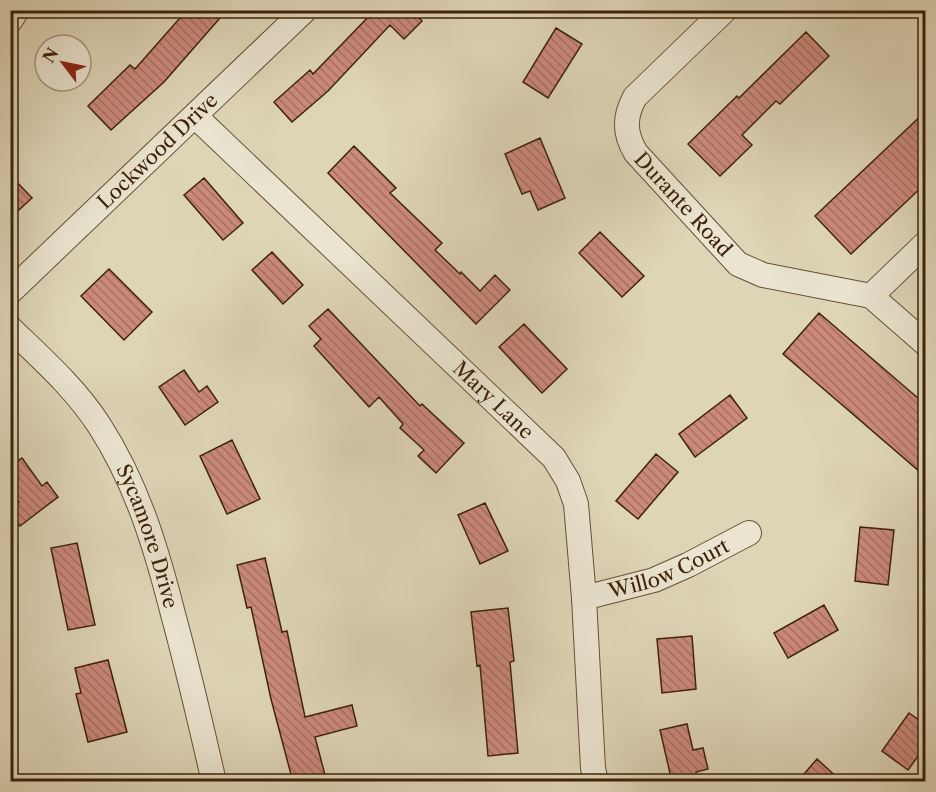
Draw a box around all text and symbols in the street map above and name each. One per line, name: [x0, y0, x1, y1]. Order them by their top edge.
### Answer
north arrow: [33, 33, 93, 93]
text: N: [38, 44, 62, 66]
street label: Lockwood Drive: [92, 88, 223, 214]
street label: Durante Road: [629, 147, 737, 261]
street label: Mary Lane: [448, 356, 539, 444]
street label: Sycamore Drive: [111, 460, 183, 611]
street label: Willow Court: [605, 534, 733, 603]

